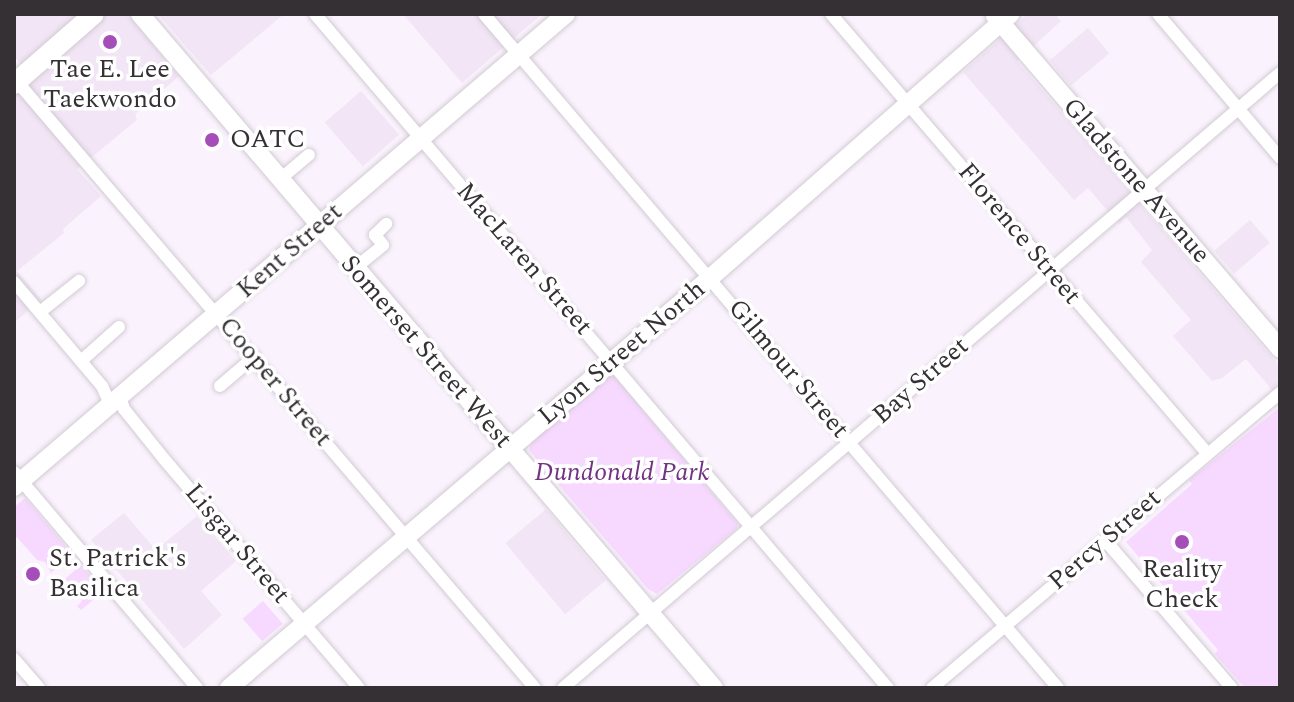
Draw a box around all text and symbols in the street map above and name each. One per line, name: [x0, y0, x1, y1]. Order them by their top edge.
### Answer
marker: Tae E. Lee Taekwondo: [101, 33, 119, 51]
place label: Tae E. Lee Taekwondo: [43, 54, 177, 116]
street label: Gladstone Avenue: [1056, 92, 1216, 270]
place label: OATC: [230, 124, 305, 156]
marker: OATC: [201, 129, 223, 151]
street label: Florence Street: [951, 157, 1087, 311]
street label: MacLaren Street: [449, 176, 599, 342]
street label: Kent Street: [231, 197, 349, 305]
street label: Somerset Street West: [334, 249, 518, 455]
street label: Lyon Street North: [532, 274, 712, 432]
street label: Gilmour Street: [721, 293, 855, 445]
street label: Cooper Street: [212, 311, 338, 453]
street label: Bay Street: [867, 331, 975, 431]
park label: Dundonald Park: [534, 457, 710, 489]
street label: Lisgar Street: [178, 478, 296, 610]
street label: Percy Street: [1042, 483, 1168, 597]
marker: Reality Check: [1173, 533, 1191, 551]
place label: St. Patrick's Basilica: [49, 543, 187, 604]
place label: Reality Check: [1142, 554, 1222, 616]
marker: St. Patrick's Basilica: [24, 565, 42, 583]

